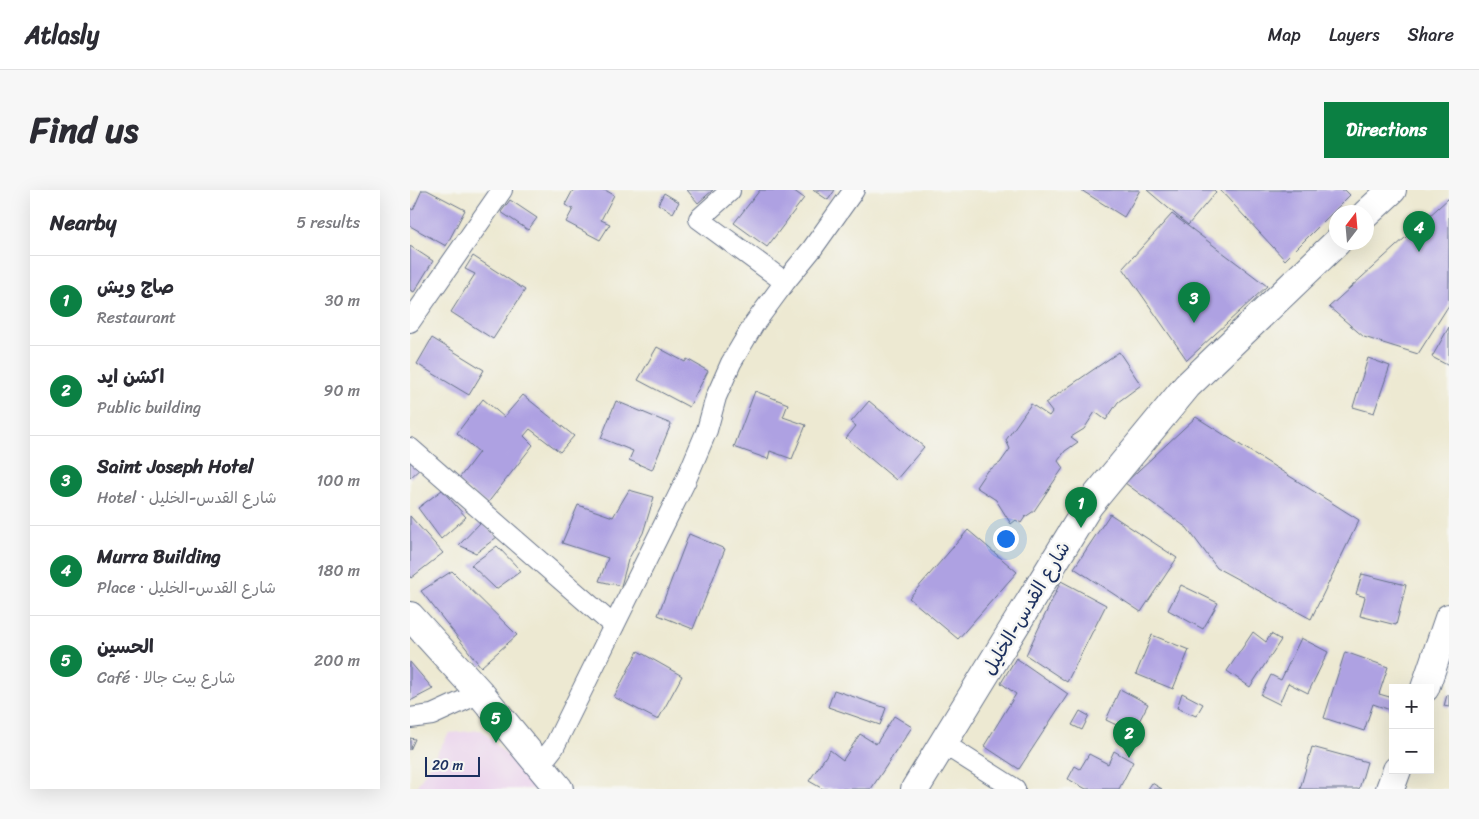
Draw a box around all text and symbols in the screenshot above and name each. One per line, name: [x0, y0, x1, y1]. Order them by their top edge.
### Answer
text: Atlasly: [25, 14, 99, 56]
text: Map: [1268, 19, 1301, 51]
text: Layers: [1329, 19, 1380, 51]
text: Share: [1408, 19, 1454, 51]
text: Find us: [30, 99, 138, 161]
button: Directions: [1324, 102, 1449, 158]
text: Nearby: [50, 204, 116, 242]
north arrow: [1329, 205, 1374, 250]
text: 5 results: [296, 208, 360, 237]
pin: 4: [1403, 211, 1435, 252]
text: صاج ويش: [97, 270, 174, 303]
pin: 3: [1178, 282, 1210, 323]
text: 1: [63, 286, 69, 315]
text: 30 m: [325, 286, 360, 315]
text: Restaurant: [97, 303, 176, 332]
text: اكشن ايد: [97, 360, 164, 393]
text: 2: [61, 376, 71, 405]
text: 90 m: [324, 376, 360, 405]
text: Public building: [97, 393, 201, 422]
text: Saint Joseph Hotel: [97, 450, 253, 483]
text: 3: [62, 466, 70, 495]
text: 100 m: [316, 466, 360, 495]
text: Hotel · شارع القدس-الخليل: [97, 483, 277, 512]
pin: 1: [1065, 487, 1097, 528]
your location: [993, 526, 1019, 552]
street label: شارع القدس-الخليل: [973, 534, 1079, 682]
text: Murra Building: [97, 540, 221, 573]
text: 4: [61, 556, 71, 585]
text: 180 m: [317, 556, 360, 585]
text: Place · شارع القدس-الخليل: [97, 573, 276, 602]
text: الحسين: [97, 630, 154, 663]
text: 5: [61, 646, 71, 675]
text: 200 m: [314, 646, 360, 675]
text: Café · شارع بيت جالا: [97, 663, 235, 692]
map controls: [1389, 684, 1434, 774]
button: +: [1389, 684, 1434, 729]
pin: 5: [480, 702, 512, 743]
pin: 2: [1113, 717, 1145, 758]
button: −: [1389, 729, 1434, 774]
text: 20 m: [432, 753, 463, 778]
scale bar: [425, 754, 480, 777]

